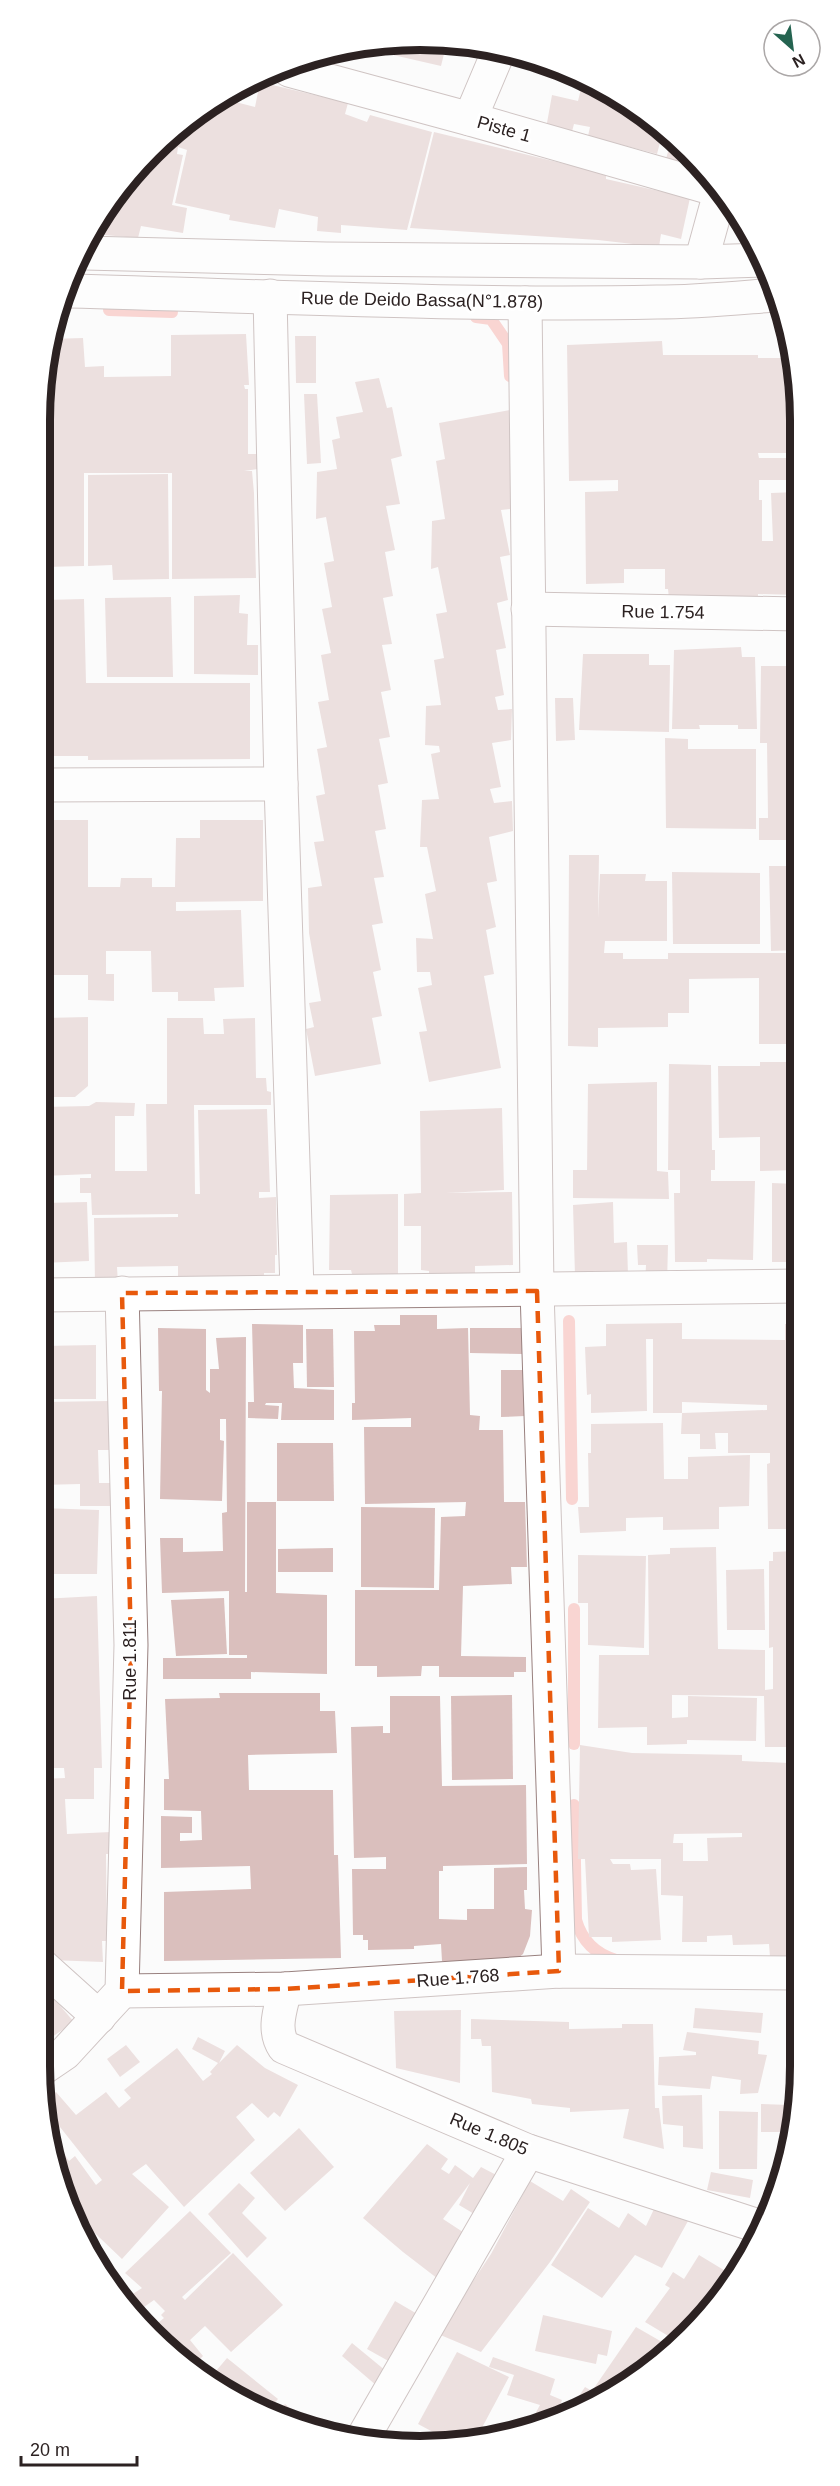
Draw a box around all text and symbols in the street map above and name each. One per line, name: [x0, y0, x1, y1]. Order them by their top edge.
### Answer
north arrow: [762, 18, 822, 78]
text: N: [790, 51, 808, 71]
street label: Piste 1: [475, 112, 533, 146]
street label: Rue de Deido Bassa(N°1.878): [301, 288, 543, 312]
street label: Rue 1.754: [621, 601, 705, 623]
street label: Rue 1.811: [120, 1619, 140, 1701]
street label: Rue 1.768: [416, 1965, 500, 1991]
street label: Rue 1.805: [447, 2109, 531, 2159]
scale bar: [21, 2429, 136, 2467]
text: 20 m: [30, 2440, 70, 2460]

